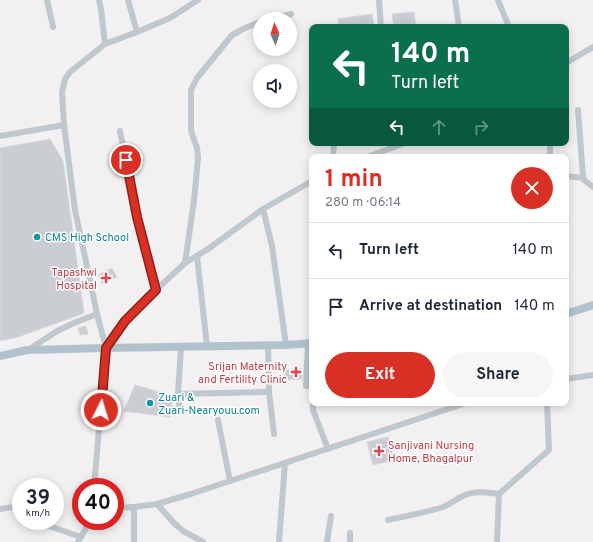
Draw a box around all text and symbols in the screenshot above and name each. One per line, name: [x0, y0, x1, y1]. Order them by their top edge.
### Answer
north arrow: [253, 12, 297, 56]
map controls: [253, 12, 297, 108]
text: 140 m: [391, 37, 470, 73]
icon: left: [325, 40, 377, 92]
button: sound: [253, 64, 297, 108]
text: Turn left: [391, 72, 459, 95]
icon: left: [386, 116, 408, 138]
icon: ahead: [428, 116, 450, 138]
icon: right: [470, 116, 492, 138]
pin: [109, 143, 143, 177]
icon: arrive: [115, 149, 137, 171]
text: 1 min: [325, 165, 383, 195]
button: close: [511, 167, 553, 209]
text: 280 m · 06:14: [325, 195, 401, 211]
place label: CMS High School: [45, 231, 129, 245]
marker: CMS High School: [32, 232, 42, 242]
icon: left: [325, 240, 347, 262]
text: Turn left: [359, 241, 419, 260]
text: 140 m: [513, 241, 553, 260]
place label: Tapashwi Hospital: [51, 266, 97, 293]
marker: Tapashwi Hospital: [100, 272, 112, 284]
icon: arrive: [325, 296, 347, 318]
text: Arrive at destination: [359, 297, 502, 316]
text: 140 m: [514, 297, 555, 316]
button: Exit: [325, 352, 435, 398]
button: Share: [443, 352, 553, 398]
place label: Srijan Maternity and Fertility Clinic: [198, 360, 287, 387]
marker: Srijan Maternity and Fertility Clinic: [290, 366, 302, 378]
position arrow: [80, 389, 122, 431]
place label: Zuari & Zuari-Nearyouu.com: [158, 391, 260, 418]
marker: Zuari & Zuari-Nearyouu.com: [145, 398, 155, 408]
place label: Sanjivani Nursing Home, Bhagalpur: [388, 439, 474, 466]
marker: Sanjivani Nursing Home, Bhagalpur: [373, 445, 385, 457]
speed limit sign: 40: [72, 478, 124, 530]
text: 39: [26, 486, 50, 512]
text: km/h: [26, 507, 50, 520]

